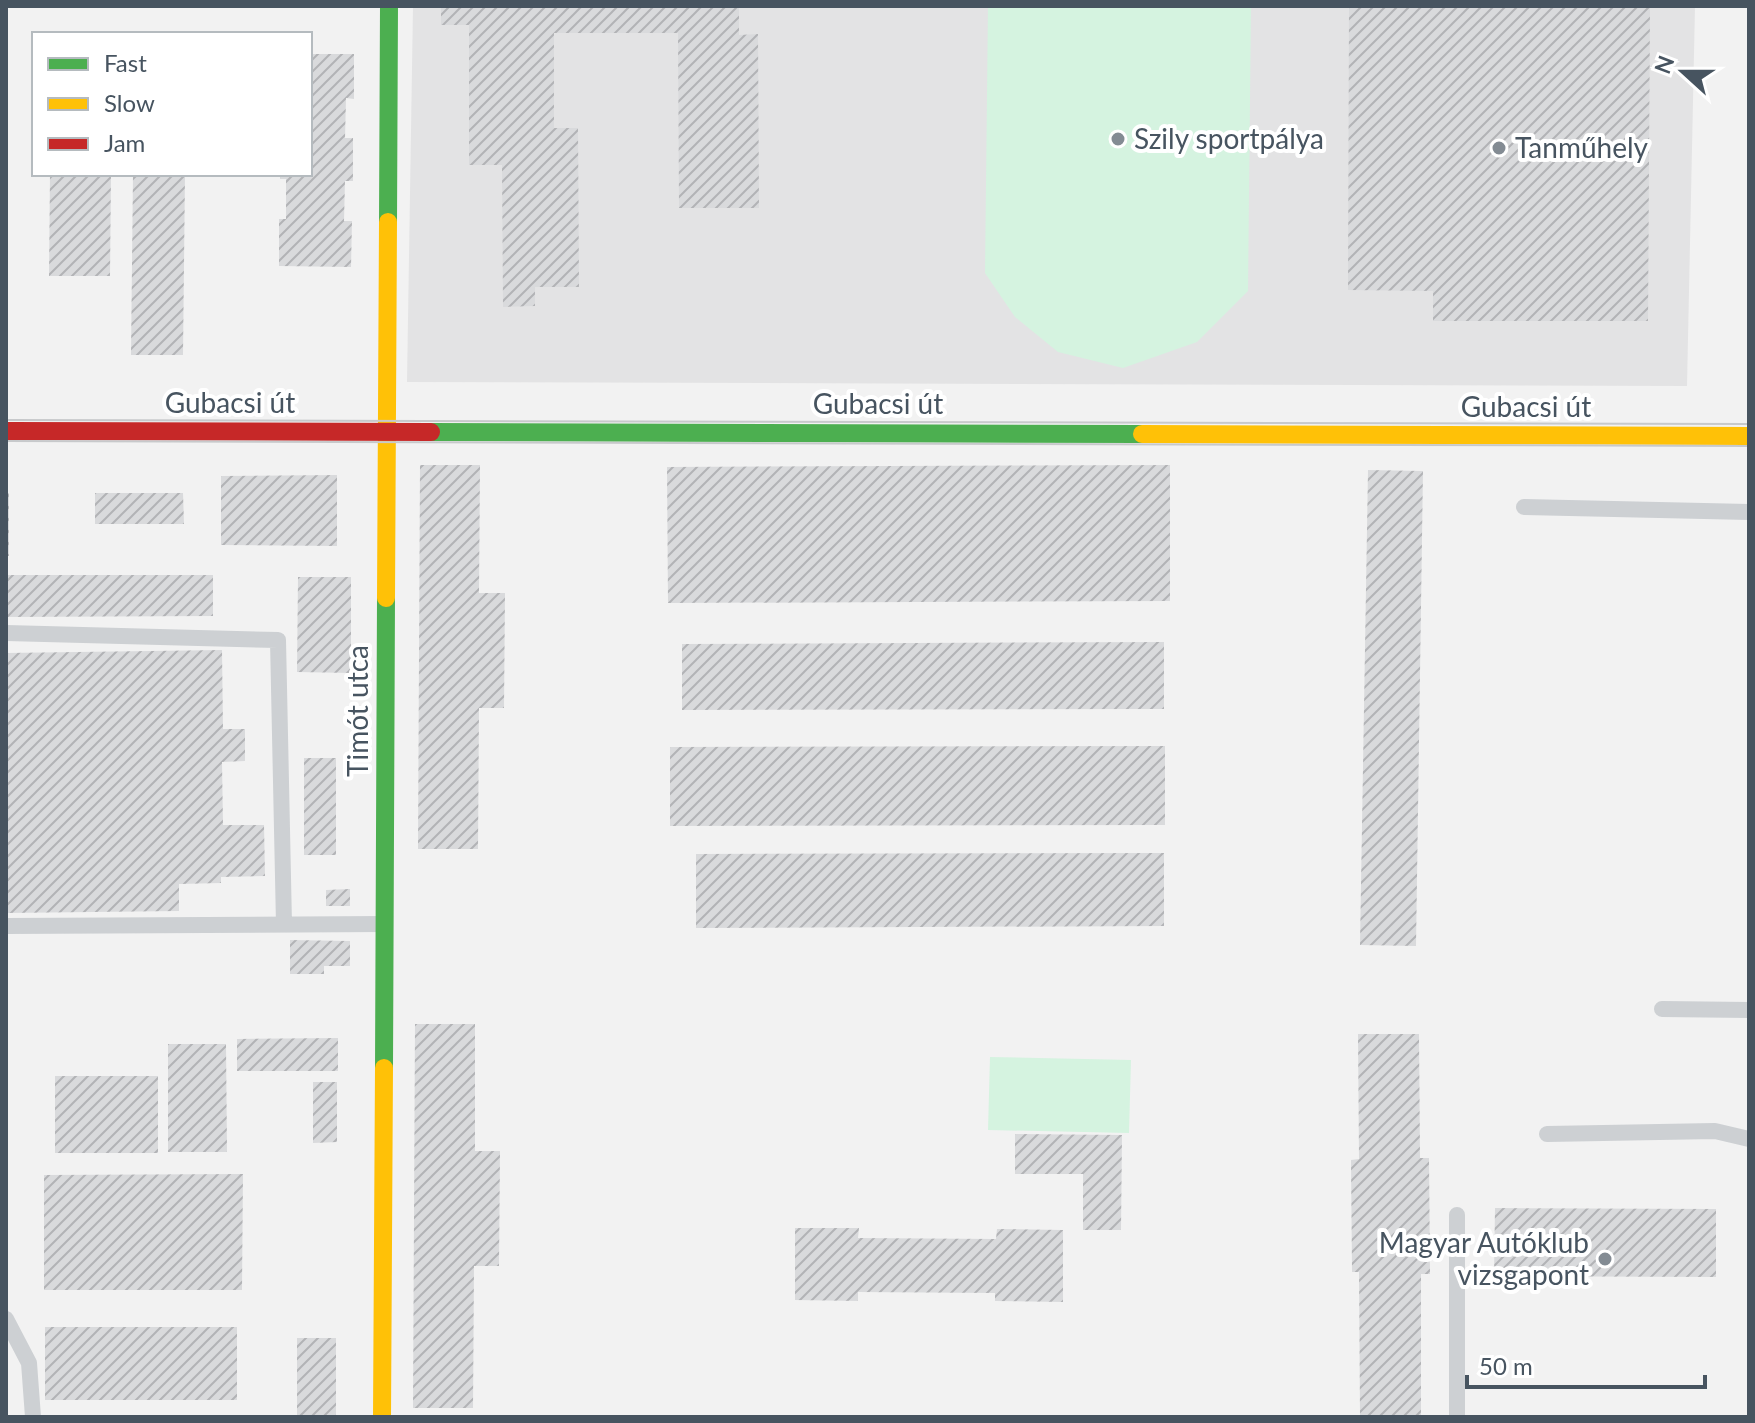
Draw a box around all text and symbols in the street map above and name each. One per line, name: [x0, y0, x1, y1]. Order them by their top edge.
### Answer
legend: [32, 32, 312, 176]
north arrow: [1643, 32, 1723, 112]
text: Fast: [104, 48, 147, 77]
text: N: [1648, 52, 1680, 77]
text: Slow: [104, 88, 155, 117]
place label: Szily sportpálya: [1134, 121, 1324, 155]
text: Jam: [104, 128, 145, 157]
marker: Szily sportpálya: [1109, 130, 1127, 148]
place label: Tanműhely: [1515, 130, 1649, 164]
marker: Tanműhely: [1490, 139, 1508, 157]
street label: Gubacsi út: [165, 385, 295, 419]
street label: Gubacsi út: [813, 386, 943, 420]
street label: Gubacsi út: [1461, 389, 1591, 423]
street label: Timót utca: [340, 645, 374, 777]
place label: Magyar Autóklub vizsgapont: [1379, 1225, 1589, 1291]
marker: Magyar Autóklub vizsgapont: [1596, 1250, 1614, 1268]
scale bar: [1467, 1339, 1705, 1389]
text: 50 m: [1479, 1351, 1533, 1380]

